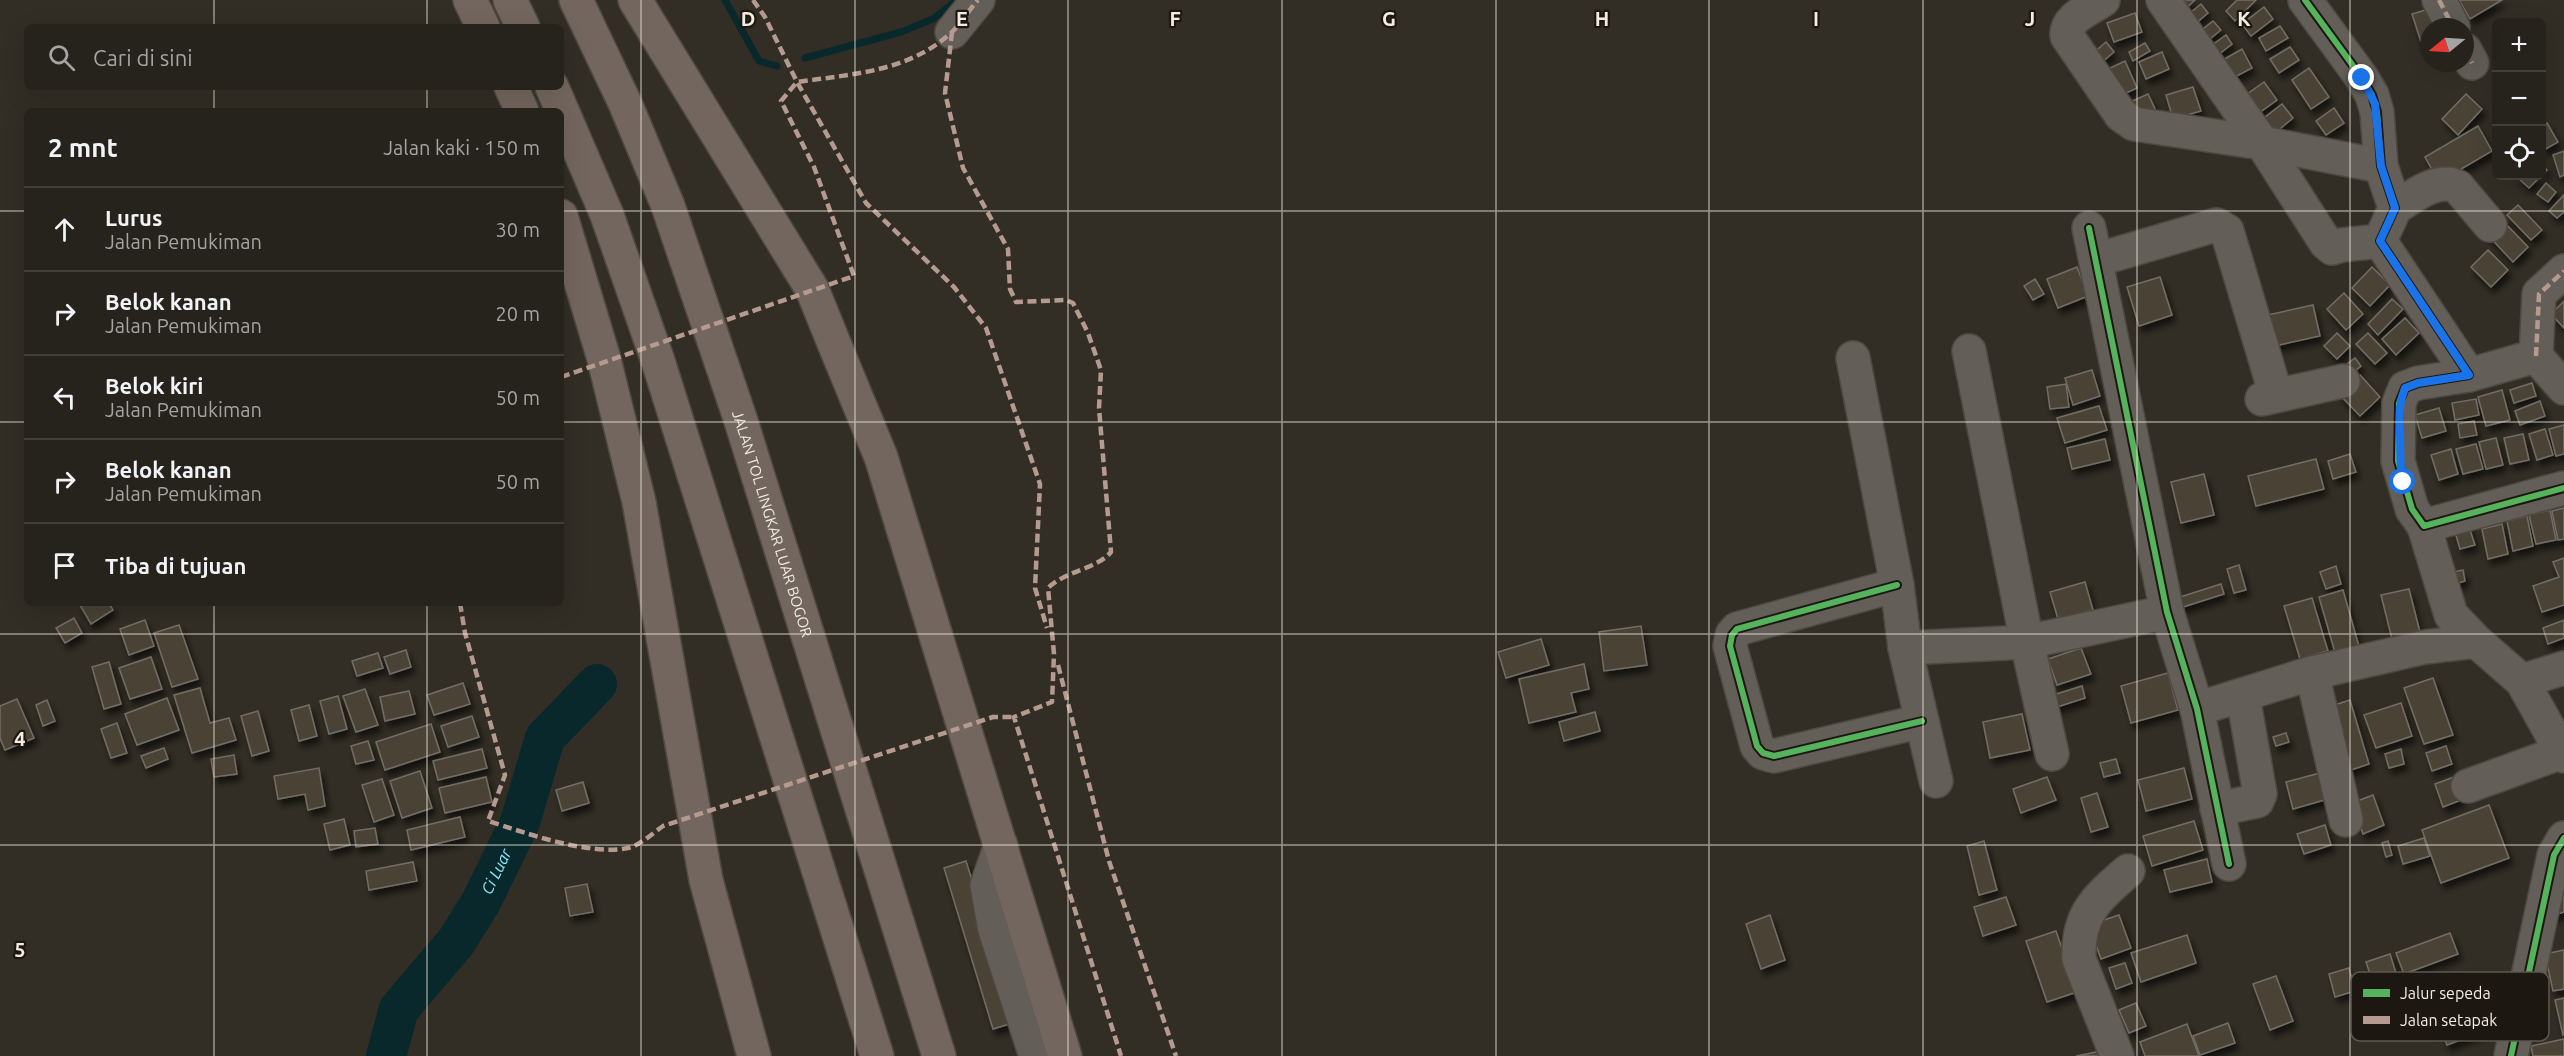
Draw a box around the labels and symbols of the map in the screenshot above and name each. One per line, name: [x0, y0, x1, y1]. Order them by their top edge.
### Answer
text: D: [741, 7, 755, 30]
text: E: [956, 7, 968, 30]
text: F: [1169, 7, 1181, 30]
text: G: [1382, 7, 1396, 30]
text: H: [1595, 7, 1609, 30]
text: I: [1813, 7, 1819, 30]
text: J: [2025, 7, 2035, 30]
text: K: [2237, 7, 2251, 30]
north arrow: [2420, 18, 2474, 72]
route end: [2348, 64, 2374, 90]
street label: JALAN TOL LINGKAR LUAR BOGOR: [729, 408, 816, 639]
route start: [2389, 468, 2415, 494]
text: 4: [14, 727, 26, 750]
water label: Ci Luar: [477, 845, 515, 897]
text: 5: [14, 938, 26, 961]
legend: [2351, 972, 2549, 1041]
text: Jalur sepeda: [2400, 984, 2491, 1002]
text: Jalan setapak: [2400, 1011, 2497, 1029]

